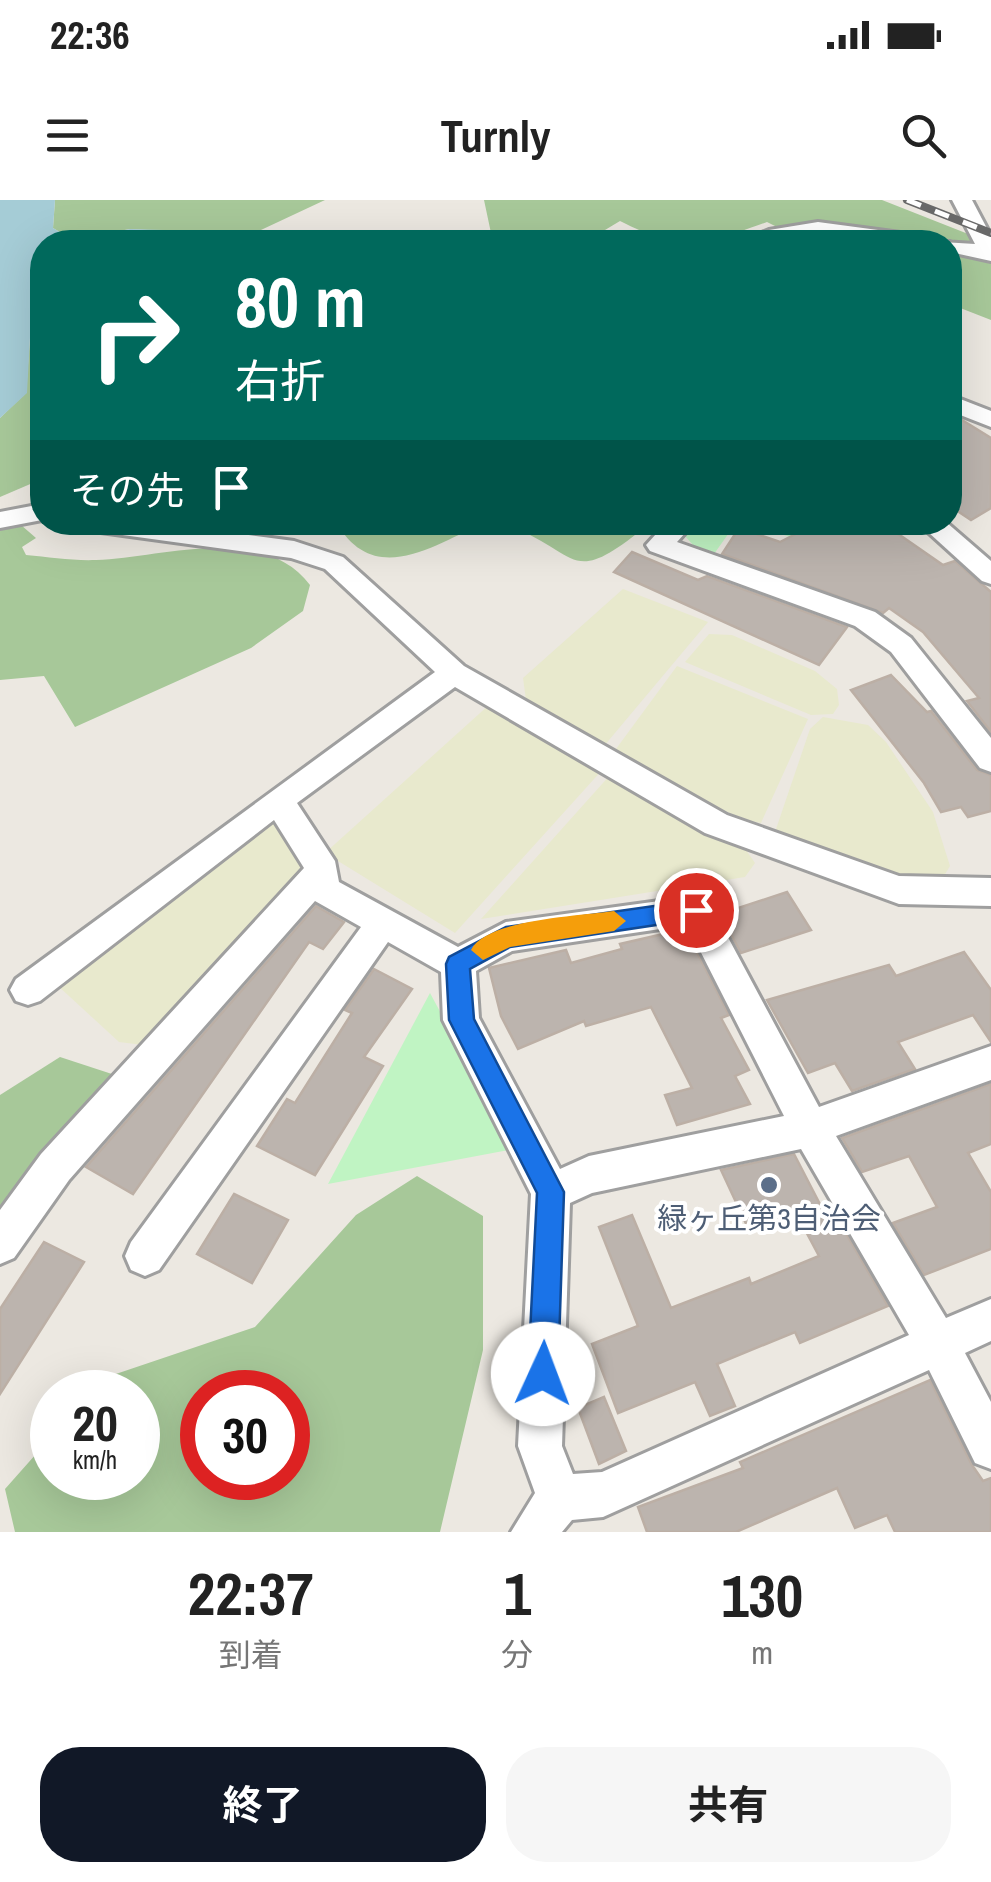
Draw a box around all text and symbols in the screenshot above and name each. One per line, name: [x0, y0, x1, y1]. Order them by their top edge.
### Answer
text: 22:36: [50, 10, 130, 61]
text: Turnly: [440, 105, 551, 166]
icon: menu: [40, 108, 95, 163]
icon: search: [896, 108, 951, 163]
text: 80 m: [235, 255, 366, 349]
icon: right: [70, 270, 200, 400]
text: 右折: [235, 350, 325, 411]
icon: arrive: [204, 460, 259, 515]
text: その先: [70, 465, 184, 516]
pin: [654, 868, 739, 953]
icon: arrive: [669, 883, 724, 938]
marker: 緑ヶ丘第3自治会: [758, 1174, 780, 1196]
place label: 緑ヶ丘第3自治会: [657, 1198, 881, 1238]
position arrow: [491, 1322, 595, 1426]
speed limit sign: 30: [180, 1370, 310, 1500]
text: 20: [72, 1389, 118, 1457]
text: km/h: [73, 1443, 117, 1477]
text: 22:37: [188, 1553, 314, 1634]
text: 1: [504, 1553, 531, 1634]
text: 130: [721, 1555, 803, 1636]
text: m: [751, 1631, 773, 1674]
text: 到着: [219, 1633, 283, 1676]
text: 分: [501, 1633, 533, 1676]
button: 終了: [40, 1747, 486, 1862]
button: 共有: [506, 1747, 951, 1862]

